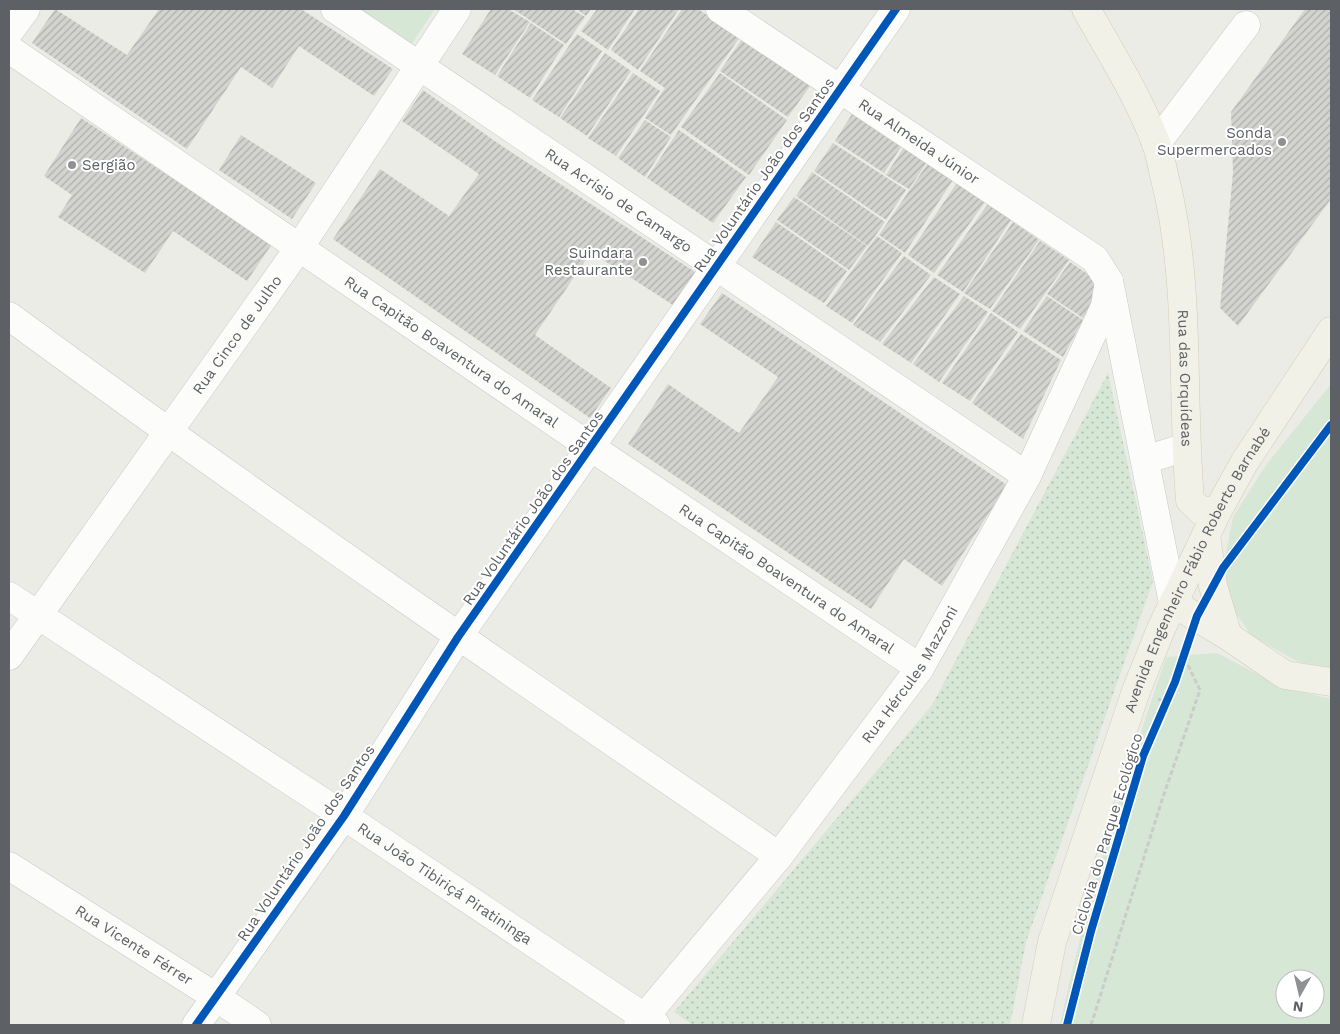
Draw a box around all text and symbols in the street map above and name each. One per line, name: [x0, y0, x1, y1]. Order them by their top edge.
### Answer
street label: Rua Voluntário João dos Santos: [690, 74, 838, 276]
street label: Rua Almeida Júnior: [855, 95, 983, 188]
place label: Sonda Supermercados: [1157, 124, 1273, 159]
marker: Sonda Supermercados: [1276, 136, 1288, 148]
street label: Rua Acrísio de Camargo: [541, 144, 695, 256]
place label: Sergião: [82, 156, 135, 174]
marker: Sergião: [66, 159, 78, 171]
place label: Suindara Restaurante: [544, 244, 634, 279]
marker: Suindara Restaurante: [637, 256, 649, 268]
street label: Rua Cinco de Julho: [189, 272, 286, 398]
street label: Rua Capitão Boaventura do Amaral: [341, 272, 562, 432]
street label: Rua das Orquídeas: [1174, 309, 1196, 447]
street label: Rua Voluntário João dos Santos: [459, 407, 607, 609]
street label: Avenida Engenheiro Fábio Roberto Barnabé: [1120, 423, 1274, 715]
street label: Rua Capitão Boaventura do Amaral: [676, 500, 898, 658]
street label: Rua Hércules Mazzoni: [858, 603, 962, 747]
street label: Ciclovia do Parque Ecológico: [1068, 731, 1146, 937]
street label: Rua Voluntário João dos Santos: [233, 741, 379, 945]
street label: Rua João Tibiriçá Piratininga: [354, 819, 536, 949]
street label: Rua Vicente Férrer: [72, 901, 196, 989]
north arrow: [1275, 969, 1325, 1019]
text: N: [1292, 998, 1304, 1016]

